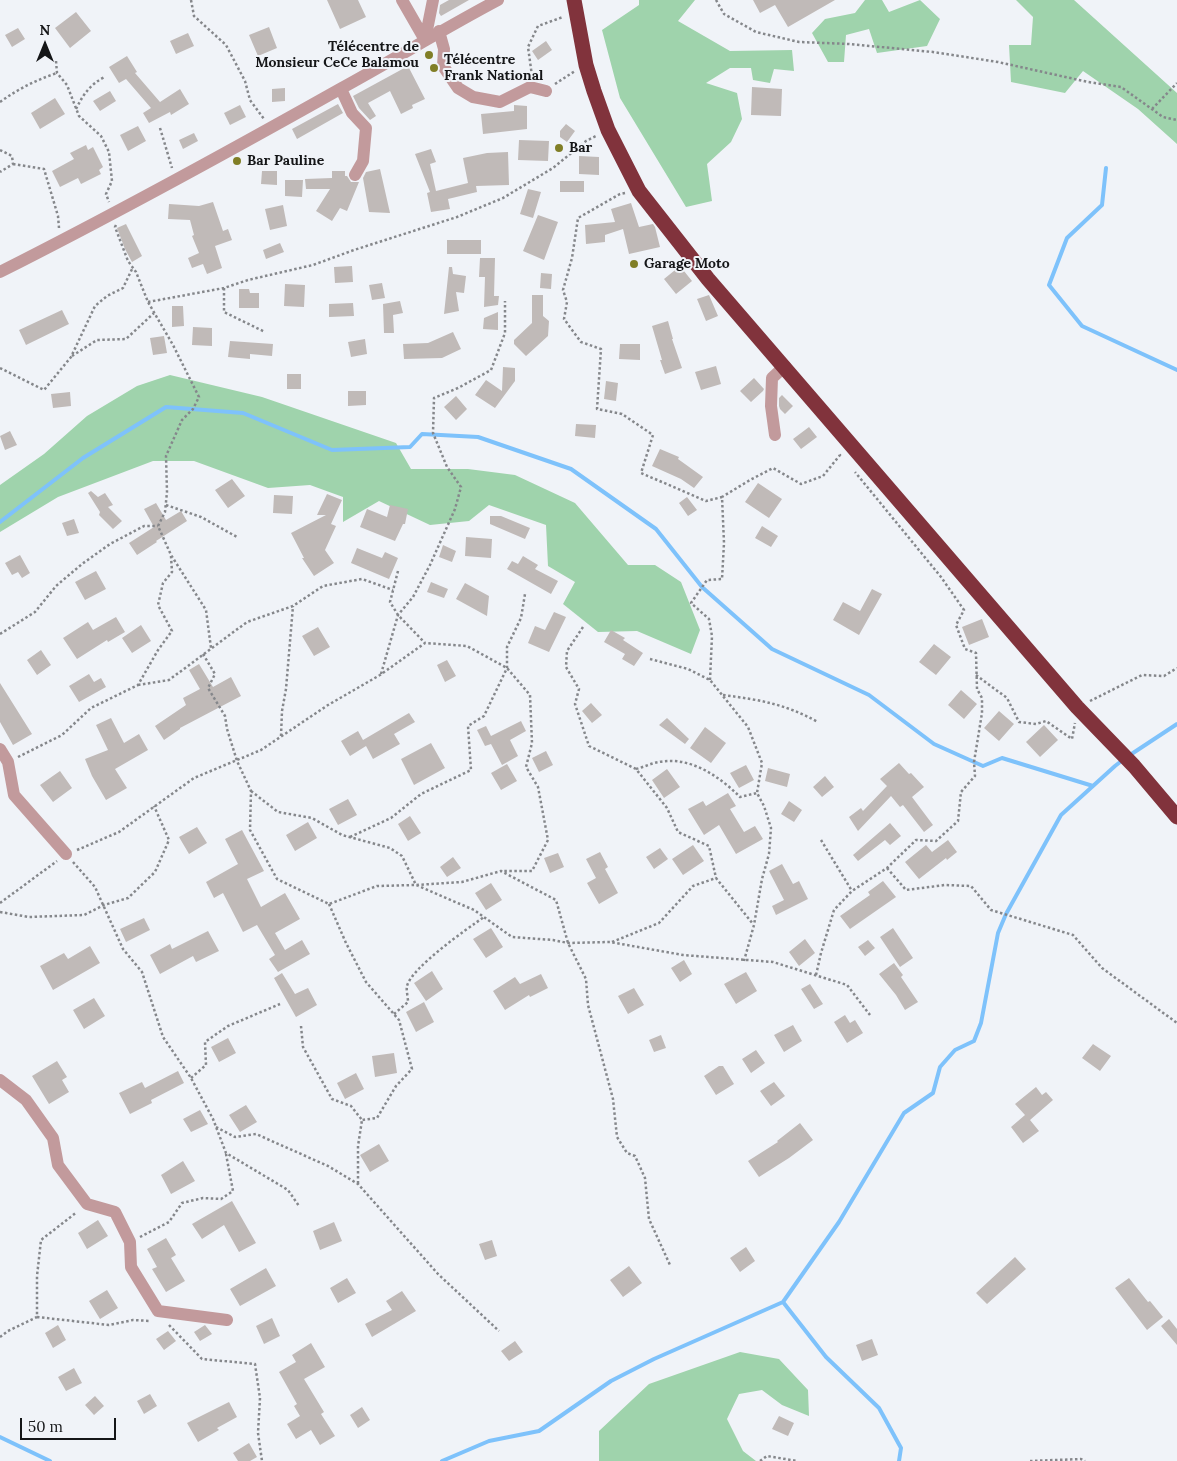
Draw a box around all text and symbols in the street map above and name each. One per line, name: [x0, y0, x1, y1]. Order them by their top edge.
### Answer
north arrow: [20, 20, 70, 70]
text: N: [40, 21, 50, 39]
place label: Télécentre de Monsieur CeCe Balamou: [255, 39, 419, 72]
marker: Télécentre de Monsieur CeCe Balamou: [423, 49, 435, 61]
place label: Télécentre Frank National: [444, 52, 543, 84]
marker: Télécentre Frank National: [428, 62, 440, 74]
place label: Bar: [569, 140, 592, 156]
marker: Bar: [553, 142, 565, 154]
place label: Bar Pauline: [247, 153, 324, 169]
marker: Bar Pauline: [231, 155, 243, 167]
place label: Garage Moto: [644, 256, 730, 272]
marker: Garage Moto: [628, 258, 640, 270]
scale bar: [22, 1408, 119, 1440]
text: 50 m: [28, 1417, 63, 1436]

